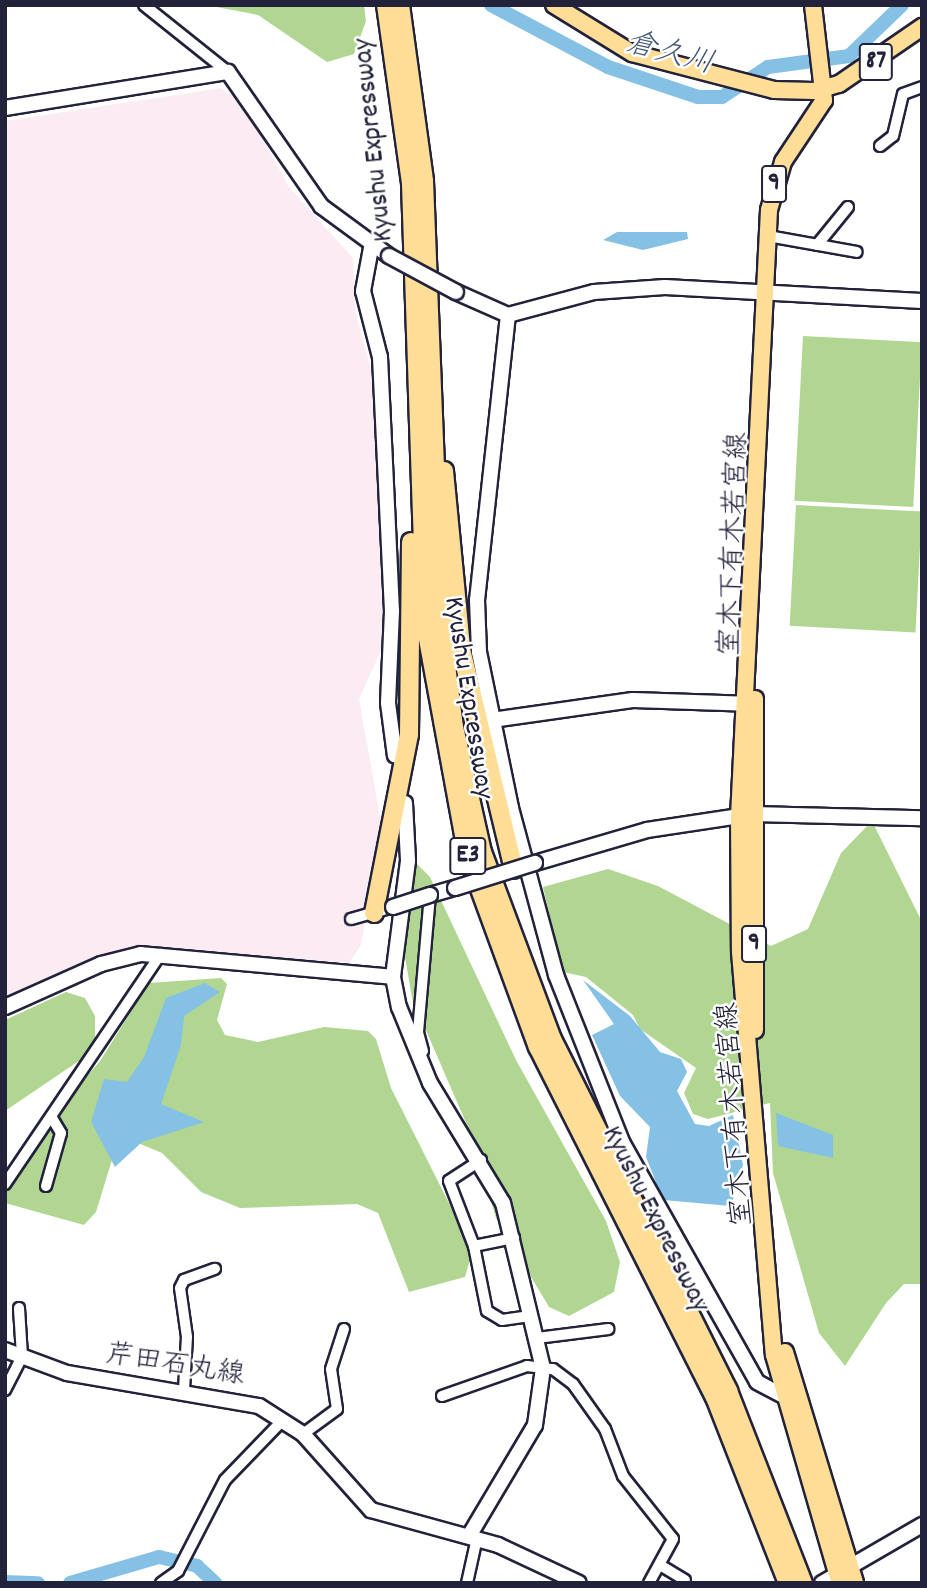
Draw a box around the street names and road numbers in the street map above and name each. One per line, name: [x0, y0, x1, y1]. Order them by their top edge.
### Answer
street label: Kyushu Expressway: [348, 37, 402, 243]
road number: 87: [858, 40, 894, 85]
road number: 9: [760, 162, 788, 206]
street label: 室木下有木若宮線: [715, 431, 757, 657]
street label: Kyushu Expressway: [434, 595, 500, 801]
road number: E3: [449, 834, 487, 878]
road number: 9: [740, 922, 768, 967]
street label: 室木下有木若宮線: [712, 1001, 762, 1227]
street label: Kyushu Expressway: [593, 1121, 715, 1319]
street label: 芹田石丸線: [103, 1339, 247, 1395]

